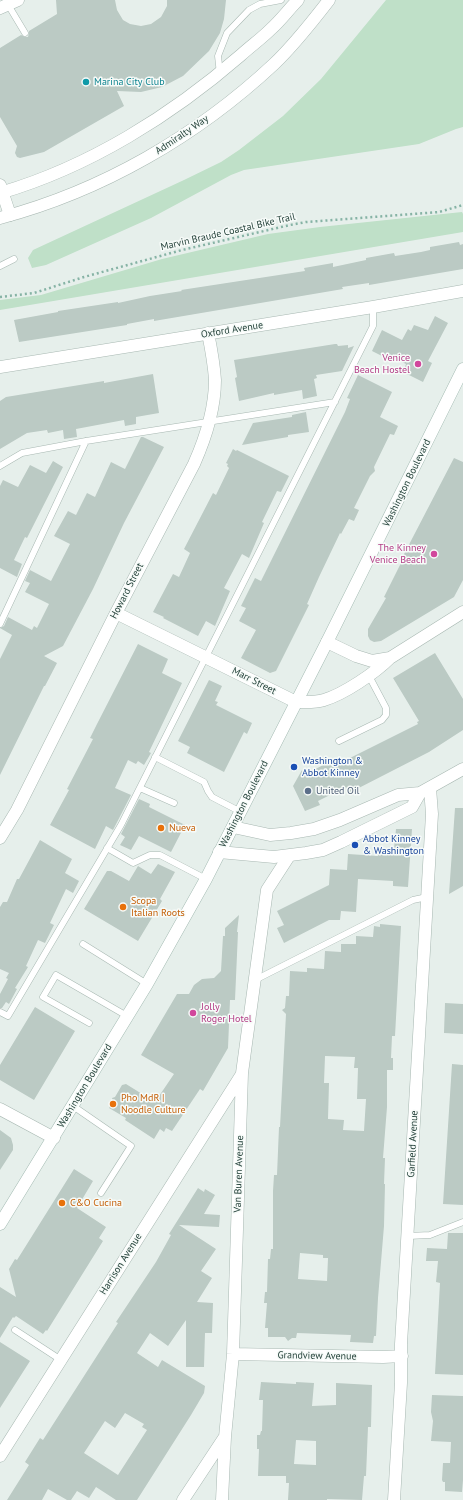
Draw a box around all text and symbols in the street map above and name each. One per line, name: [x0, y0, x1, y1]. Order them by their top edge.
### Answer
place label: Marina City Club: [94, 76, 165, 88]
marker: Marina City Club: [81, 77, 91, 87]
street label: Admiralty Way: [153, 113, 211, 157]
street label: Marvin Braude Coastal Bike Trail: [159, 211, 297, 253]
street label: Oxford Avenue: [200, 319, 264, 341]
place label: Venice Beach Hostel: [354, 352, 410, 376]
marker: Venice Beach Hostel: [413, 359, 423, 369]
street label: Washington Boulevard: [381, 437, 433, 529]
place label: The Kinney Venice Beach: [370, 542, 426, 566]
marker: The Kinney Venice Beach: [429, 549, 439, 559]
street label: Howard Street: [108, 561, 146, 621]
street label: Marr Street: [230, 665, 278, 697]
place label: Washington & Abbot Kinney: [302, 755, 363, 778]
street label: Washington Boulevard: [217, 759, 271, 849]
marker: Washington & Abbot Kinney: [289, 762, 299, 772]
place label: United Oil: [316, 785, 360, 797]
marker: United Oil: [303, 786, 313, 796]
place label: Nueva: [169, 822, 196, 834]
marker: Nueva: [156, 823, 166, 833]
place label: Abbot Kinney & Washington: [363, 833, 424, 856]
marker: Abbot Kinney & Washington: [350, 840, 360, 850]
place label: Scopa Italian Roots: [131, 895, 185, 918]
marker: Scopa Italian Roots: [118, 902, 128, 912]
place label: Jolly Roger Hotel: [201, 1001, 252, 1024]
marker: Jolly Roger Hotel: [188, 1008, 198, 1018]
street label: Washington Boulevard: [55, 1042, 115, 1130]
place label: Pho MdR | Noodle Culture: [121, 1092, 186, 1116]
marker: Pho MdR | Noodle Culture: [108, 1099, 118, 1109]
street label: Garfield Avenue: [405, 1110, 421, 1178]
street label: Van Buren Avenue: [232, 1135, 246, 1213]
place label: C&O Cucina: [70, 1197, 122, 1209]
marker: C&O Cucina: [57, 1198, 67, 1208]
street label: Harrison Avenue: [97, 1231, 145, 1297]
street label: Grandview Avenue: [277, 1349, 357, 1363]

